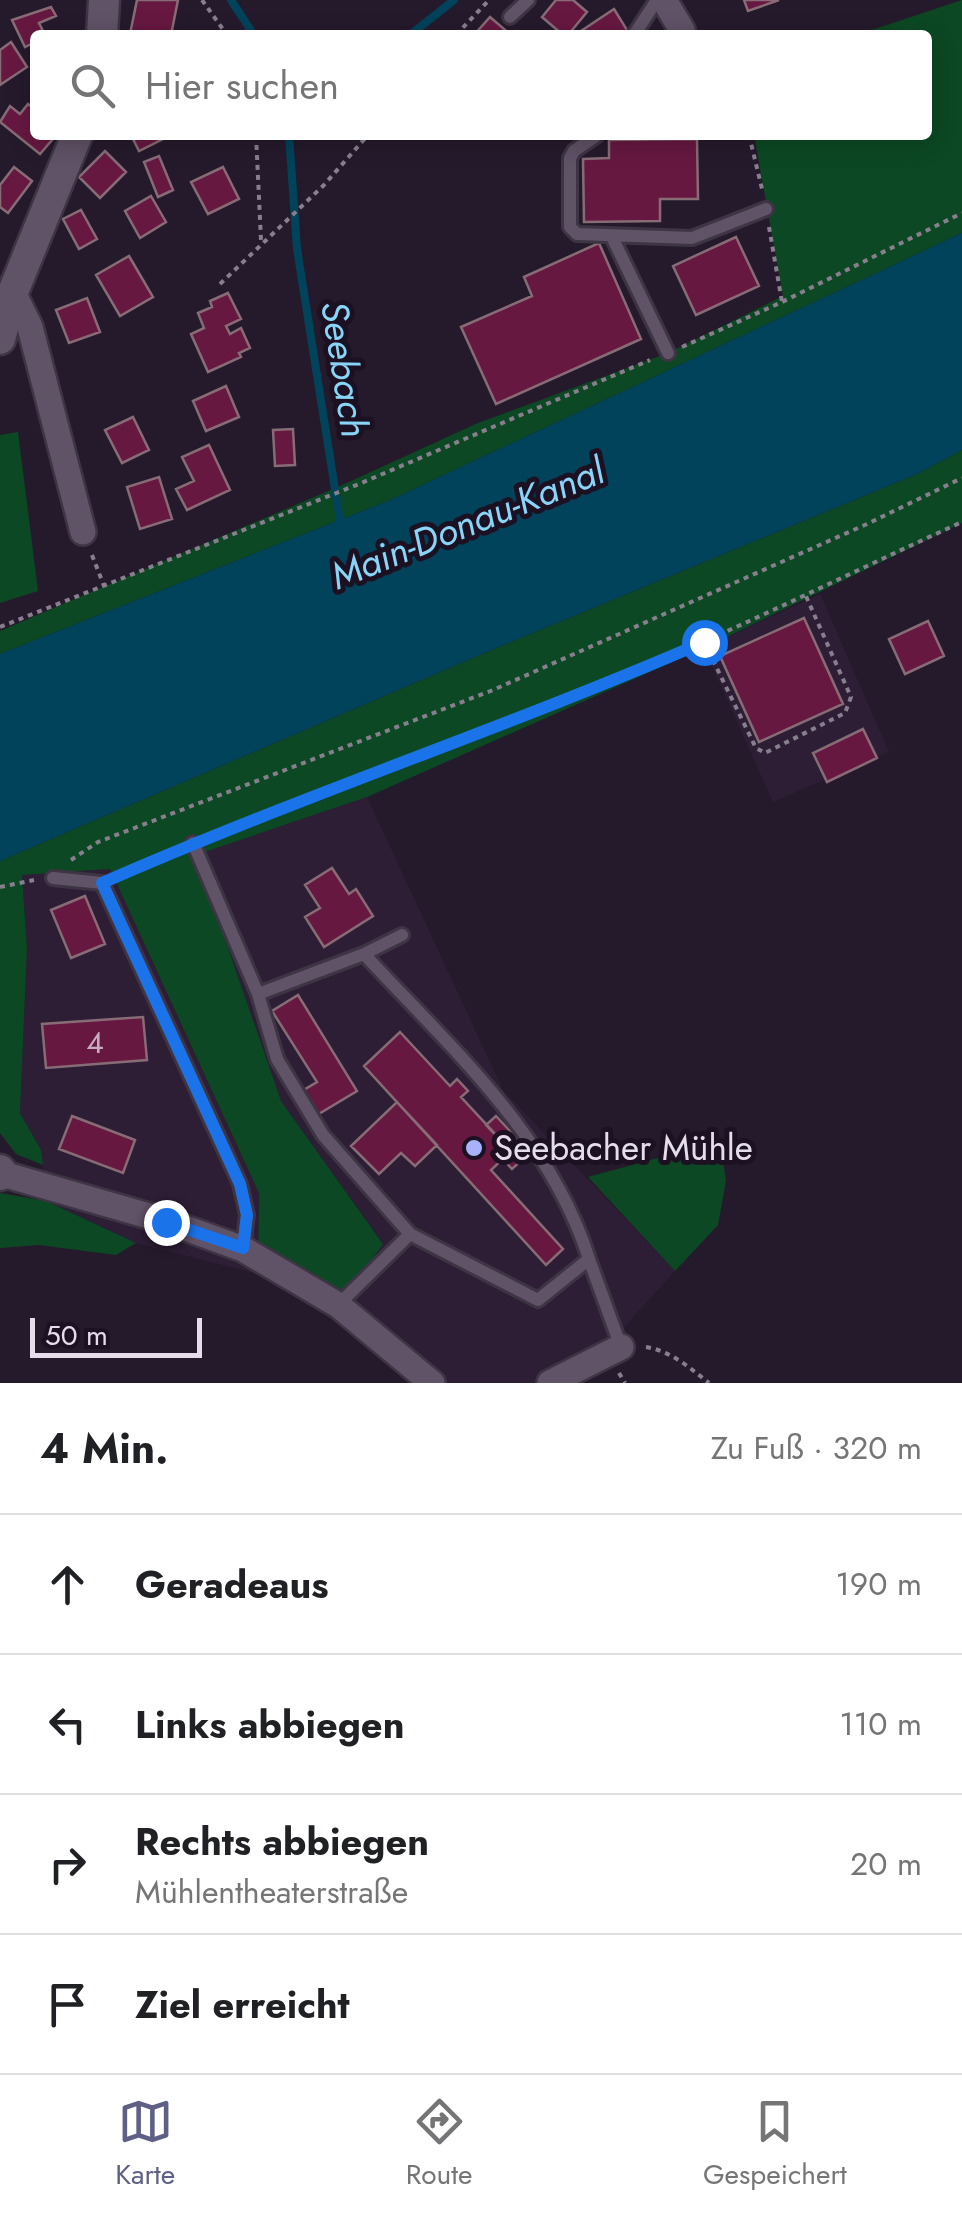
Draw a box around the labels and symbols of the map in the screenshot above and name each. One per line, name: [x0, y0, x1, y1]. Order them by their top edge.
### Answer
water label: Seebach: [307, 297, 383, 441]
water label: Main-Donau-Kanal: [322, 442, 614, 603]
route start: [682, 620, 728, 666]
house number: 4: [86, 1021, 104, 1064]
place label: Seebacher Mühle: [494, 1123, 753, 1173]
marker: Seebacher Mühle: [463, 1137, 485, 1159]
route end: [144, 1200, 190, 1246]
scale bar: [30, 1313, 202, 1358]

